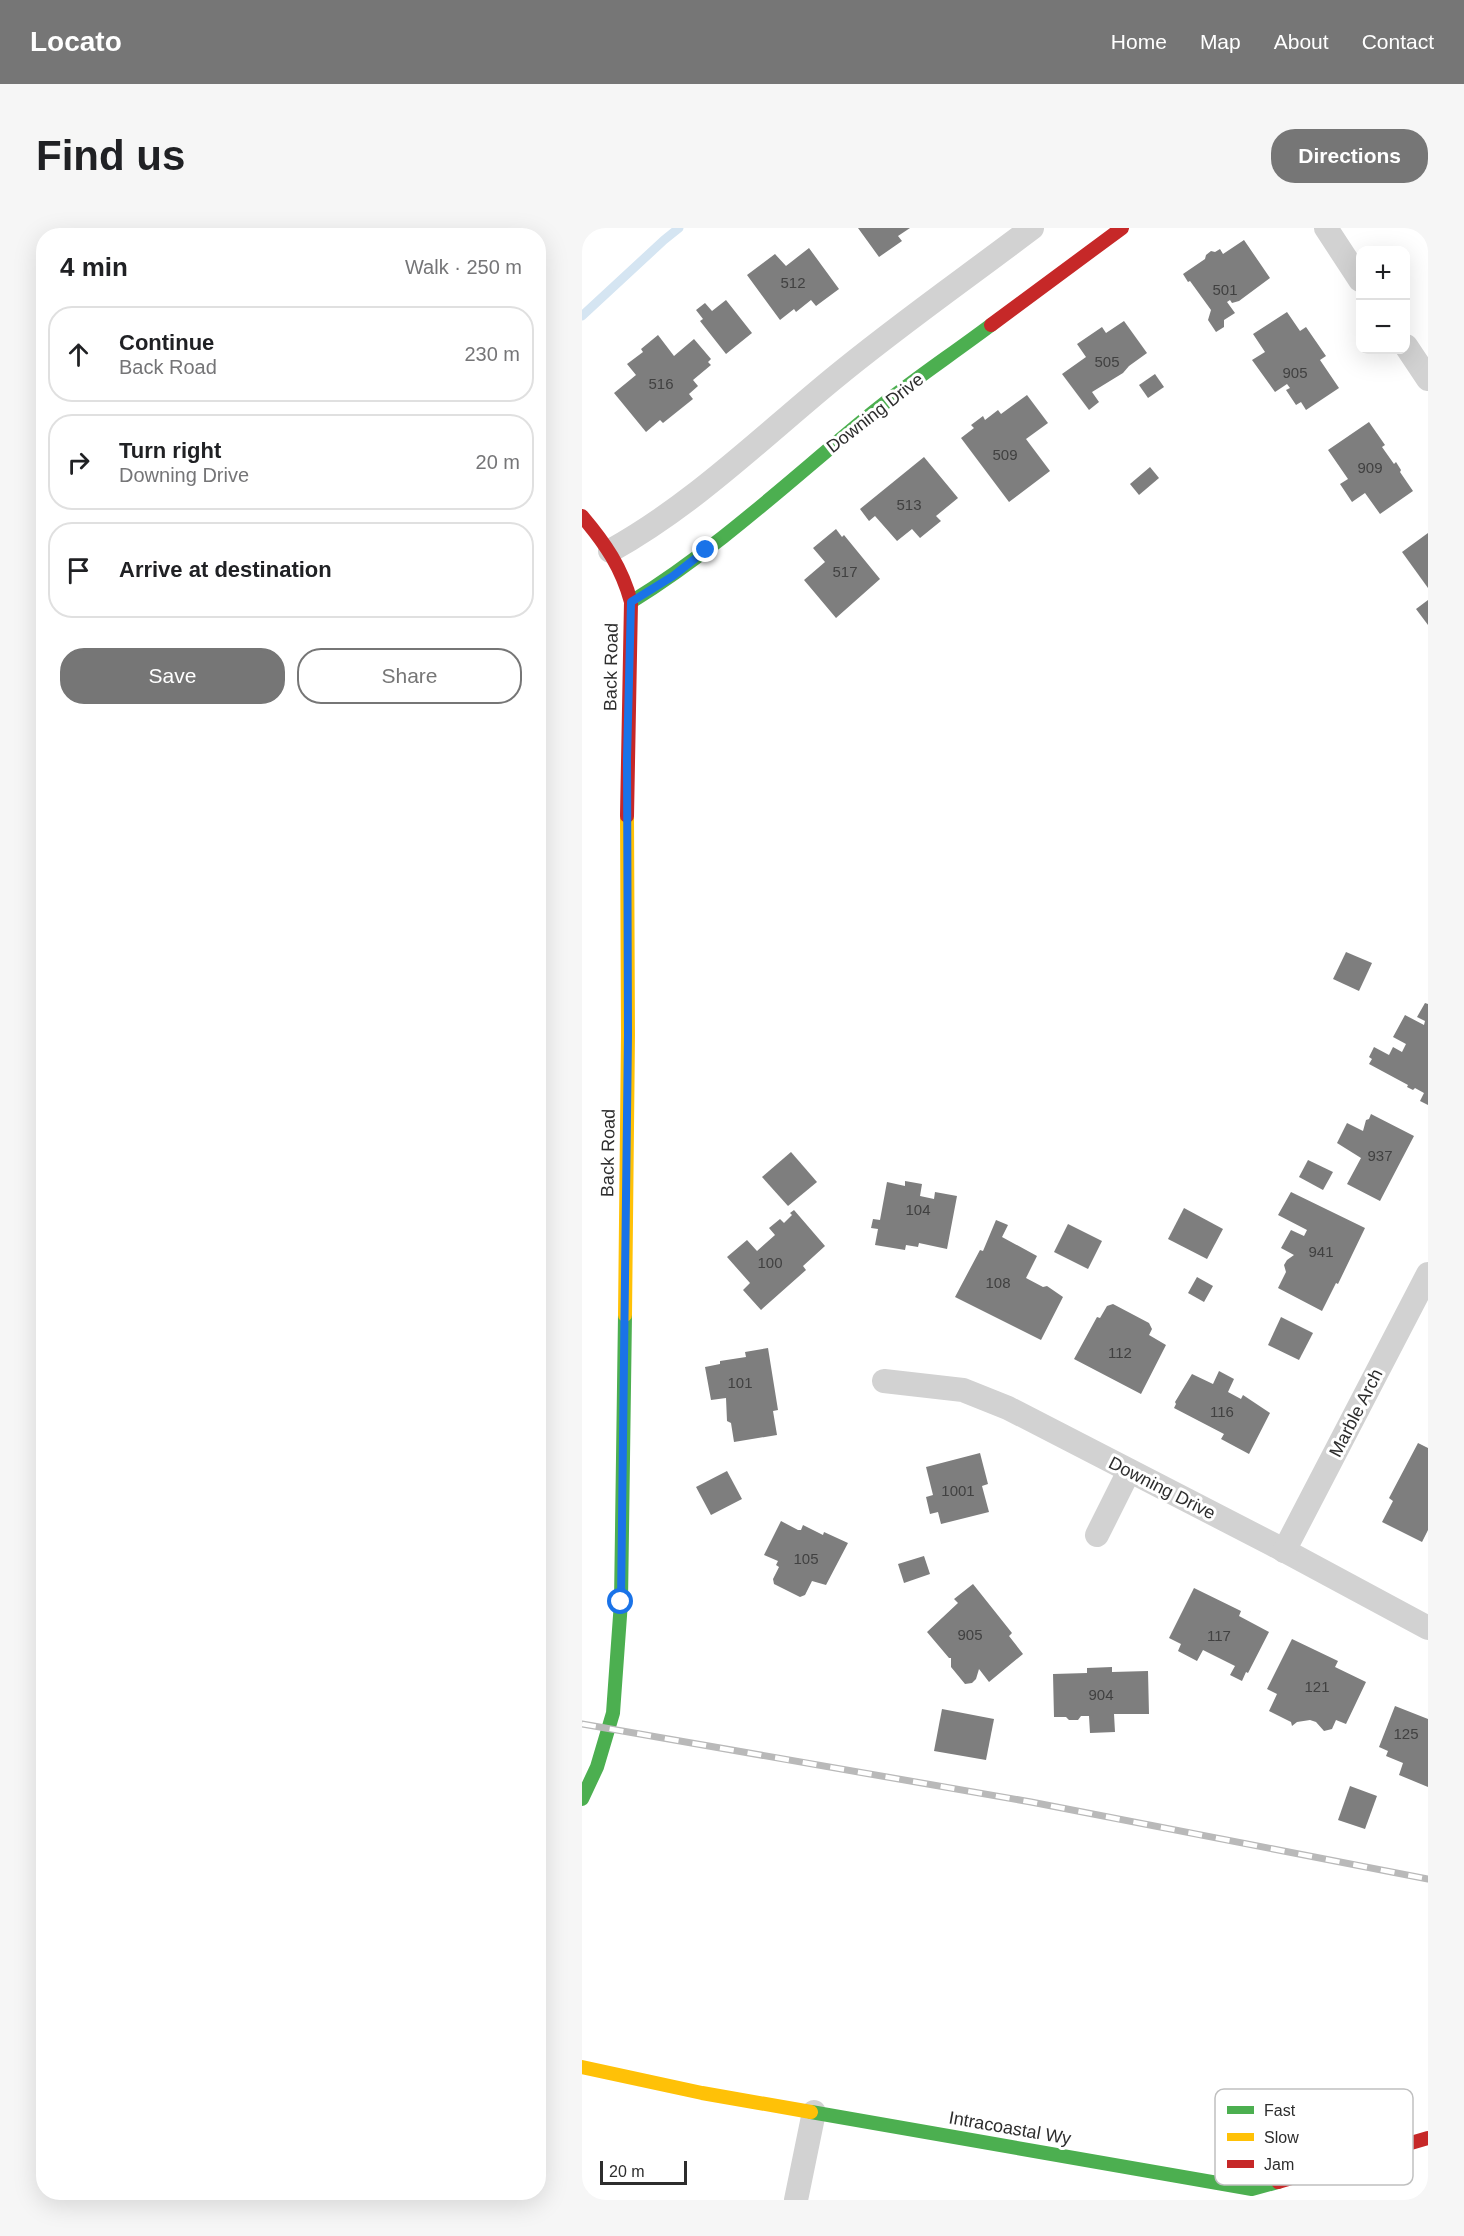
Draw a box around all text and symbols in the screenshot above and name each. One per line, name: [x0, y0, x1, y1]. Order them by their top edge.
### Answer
text: Locato: [30, 26, 122, 57]
text: Home: [1111, 30, 1167, 53]
text: Map: [1200, 30, 1241, 53]
text: About: [1274, 30, 1329, 53]
text: Contact: [1362, 30, 1434, 53]
button: Directions: [1271, 129, 1428, 183]
text: Find us: [36, 132, 185, 179]
map controls: [1356, 246, 1410, 354]
button: +: [1356, 246, 1410, 300]
text: 4 min: [60, 252, 128, 282]
text: Walk · 250 m: [405, 256, 522, 278]
house number: 512: [780, 274, 806, 291]
house number: 501: [1212, 281, 1238, 298]
button: −: [1356, 300, 1410, 354]
text: Continue: [119, 330, 214, 355]
icon: ahead: [62, 338, 95, 371]
text: 230 m: [464, 343, 520, 365]
house number: 505: [1094, 353, 1120, 370]
text: Back Road: [119, 356, 217, 378]
house number: 905: [1282, 364, 1308, 381]
street label: Downing Drive: [823, 369, 927, 457]
house number: 516: [648, 375, 674, 392]
text: Turn right: [119, 438, 221, 463]
icon: right: [62, 446, 95, 479]
house number: 509: [992, 446, 1018, 463]
text: 20 m: [476, 451, 520, 473]
house number: 909: [1357, 459, 1383, 476]
text: Downing Drive: [119, 464, 249, 486]
house number: 513: [896, 496, 922, 513]
route end: [692, 536, 718, 562]
icon: arrive: [62, 554, 95, 587]
text: Arrive at destination: [119, 557, 332, 582]
house number: 517: [832, 563, 858, 580]
street label: Back Road: [600, 623, 622, 711]
button: Save: [60, 648, 285, 704]
button: Share: [297, 648, 522, 704]
street label: Back Road: [597, 1109, 619, 1197]
house number: 937: [1367, 1147, 1393, 1164]
house number: 104: [905, 1201, 931, 1218]
house number: 941: [1308, 1243, 1334, 1260]
house number: 100: [757, 1254, 783, 1271]
house number: 108: [985, 1274, 1011, 1291]
house number: 112: [1108, 1344, 1132, 1361]
street label: Marble Arch: [1325, 1366, 1387, 1460]
house number: 101: [727, 1374, 753, 1391]
house number: 116: [1210, 1403, 1234, 1420]
street label: Downing Drive: [1105, 1453, 1219, 1523]
house number: 1001: [941, 1482, 975, 1499]
house number: 105: [793, 1550, 819, 1567]
route start: [607, 1588, 633, 1614]
house number: 905: [957, 1626, 983, 1643]
house number: 117: [1207, 1627, 1231, 1644]
house number: 121: [1304, 1678, 1330, 1695]
house number: 904: [1088, 1686, 1114, 1703]
house number: 125: [1393, 1725, 1419, 1742]
legend: [1215, 2089, 1413, 2185]
text: Fast: [1264, 2102, 1296, 2119]
street label: Intracoastal Wy: [947, 2107, 1073, 2149]
text: Slow: [1264, 2129, 1299, 2146]
text: Jam: [1264, 2156, 1294, 2173]
scale bar: [600, 2158, 687, 2186]
text: 20 m: [609, 2163, 645, 2180]

